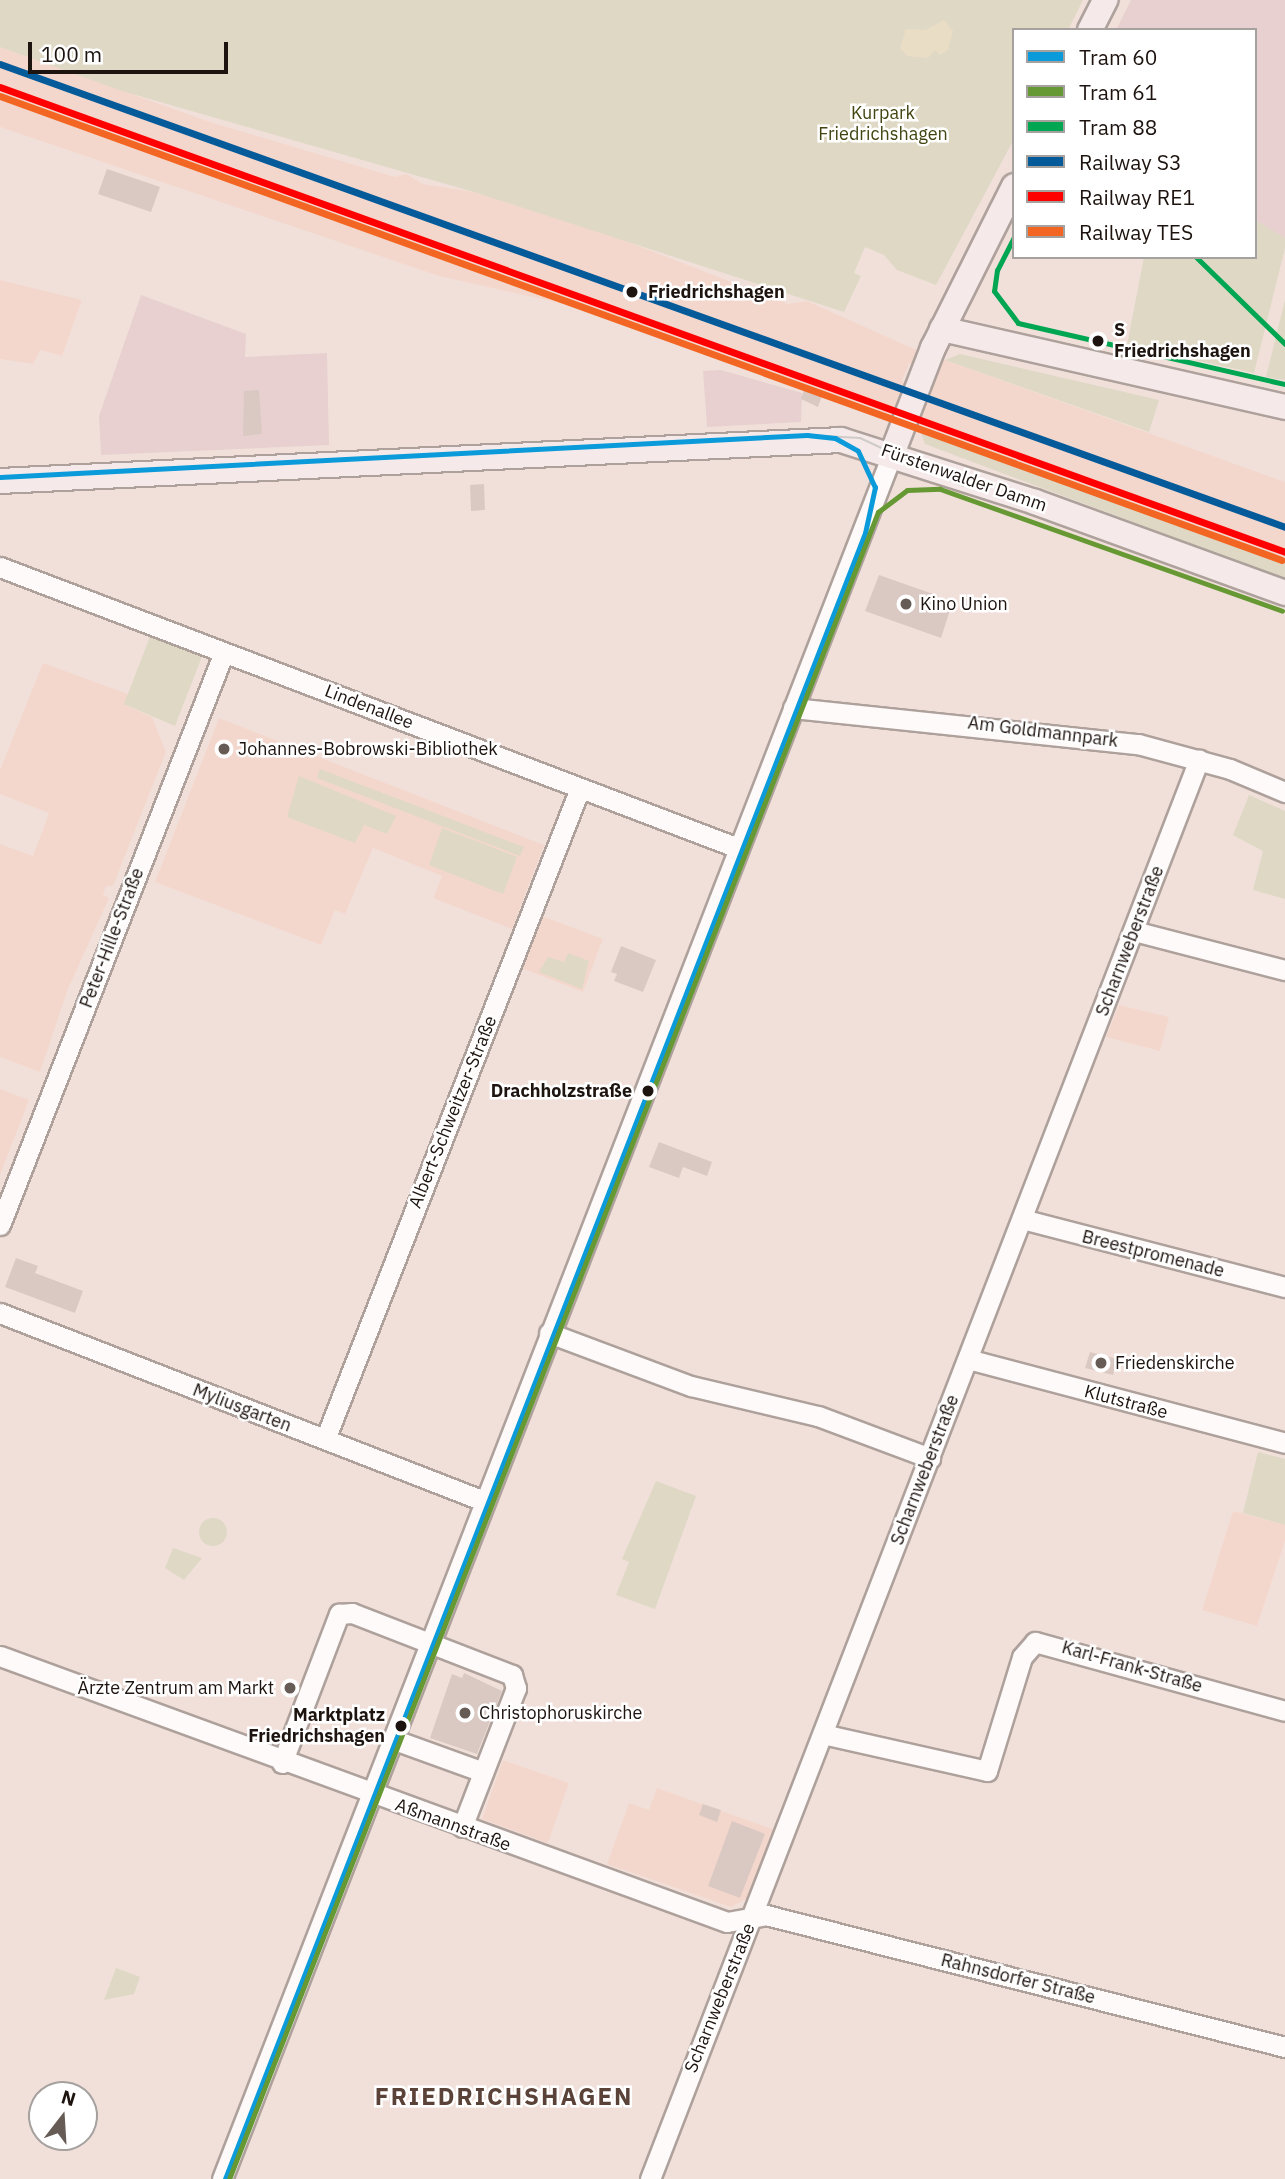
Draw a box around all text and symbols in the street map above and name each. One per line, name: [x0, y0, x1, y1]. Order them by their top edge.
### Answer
scale bar: [32, 28, 231, 72]
legend: [1012, 28, 1257, 259]
text: 100 m: [41, 40, 102, 68]
text: Tram 60: [1079, 43, 1157, 71]
text: Tram 61: [1079, 78, 1157, 106]
park label: Kurpark Friedrichshagen: [818, 103, 948, 146]
text: Tram 88: [1079, 113, 1157, 141]
text: Railway S3: [1079, 148, 1182, 176]
text: Railway RE1: [1079, 183, 1195, 211]
text: Railway TES: [1079, 218, 1193, 246]
place label: Friedrichshagen: [648, 281, 785, 303]
marker: Friedrichshagen: [622, 282, 642, 302]
place label: S Friedrichshagen: [1114, 320, 1251, 362]
marker: S Friedrichshagen: [1088, 331, 1108, 351]
street label: Fürstenwalder Damm: [878, 439, 1050, 517]
place label: Kino Union: [920, 593, 1008, 615]
marker: Kino Union: [898, 596, 914, 612]
street label: Lindenallee: [322, 680, 416, 734]
street label: Am Goldmannpark: [967, 712, 1119, 752]
place label: Johannes-Bobrowski-Bibliothek: [238, 738, 498, 760]
marker: Johannes-Bobrowski-Bibliothek: [216, 741, 232, 757]
street label: Scharnweberstraße: [1091, 863, 1169, 1019]
street label: Peter-Hille-Straße: [75, 865, 149, 1011]
street label: Albert-Schweitzer-Straße: [404, 1013, 502, 1211]
place label: Drachholzstraße: [491, 1080, 632, 1102]
marker: Drachholzstraße: [638, 1081, 658, 1101]
street label: Breestpromenade: [1080, 1226, 1226, 1282]
place label: Friedenskirche: [1115, 1352, 1235, 1374]
marker: Friedenskirche: [1093, 1355, 1109, 1371]
street label: Myliusgarten: [190, 1379, 294, 1437]
street label: Klutstraße: [1082, 1381, 1170, 1423]
street label: Scharnweberstraße: [886, 1392, 964, 1548]
street label: Karl-Frank-Straße: [1059, 1637, 1205, 1697]
place label: Ärzte Zentrum am Markt: [78, 1677, 274, 1699]
marker: Ärzte Zentrum am Markt: [280, 1678, 300, 1698]
place label: Christophoruskirche: [479, 1702, 642, 1724]
place label: Marktplatz Friedrichshagen: [248, 1705, 385, 1748]
marker: Christophoruskirche: [457, 1705, 473, 1721]
marker: Marktplatz Friedrichshagen: [391, 1716, 411, 1736]
street label: Aßmannstraße: [392, 1794, 514, 1856]
street label: Scharnweberstraße: [680, 1920, 760, 2076]
street label: Rahnsdorfer Straße: [939, 1949, 1097, 2009]
north arrow: [28, 2081, 98, 2151]
district label: FRIEDRICHSHAGEN: [377, 2083, 631, 2111]
text: N: [58, 2084, 79, 2111]

